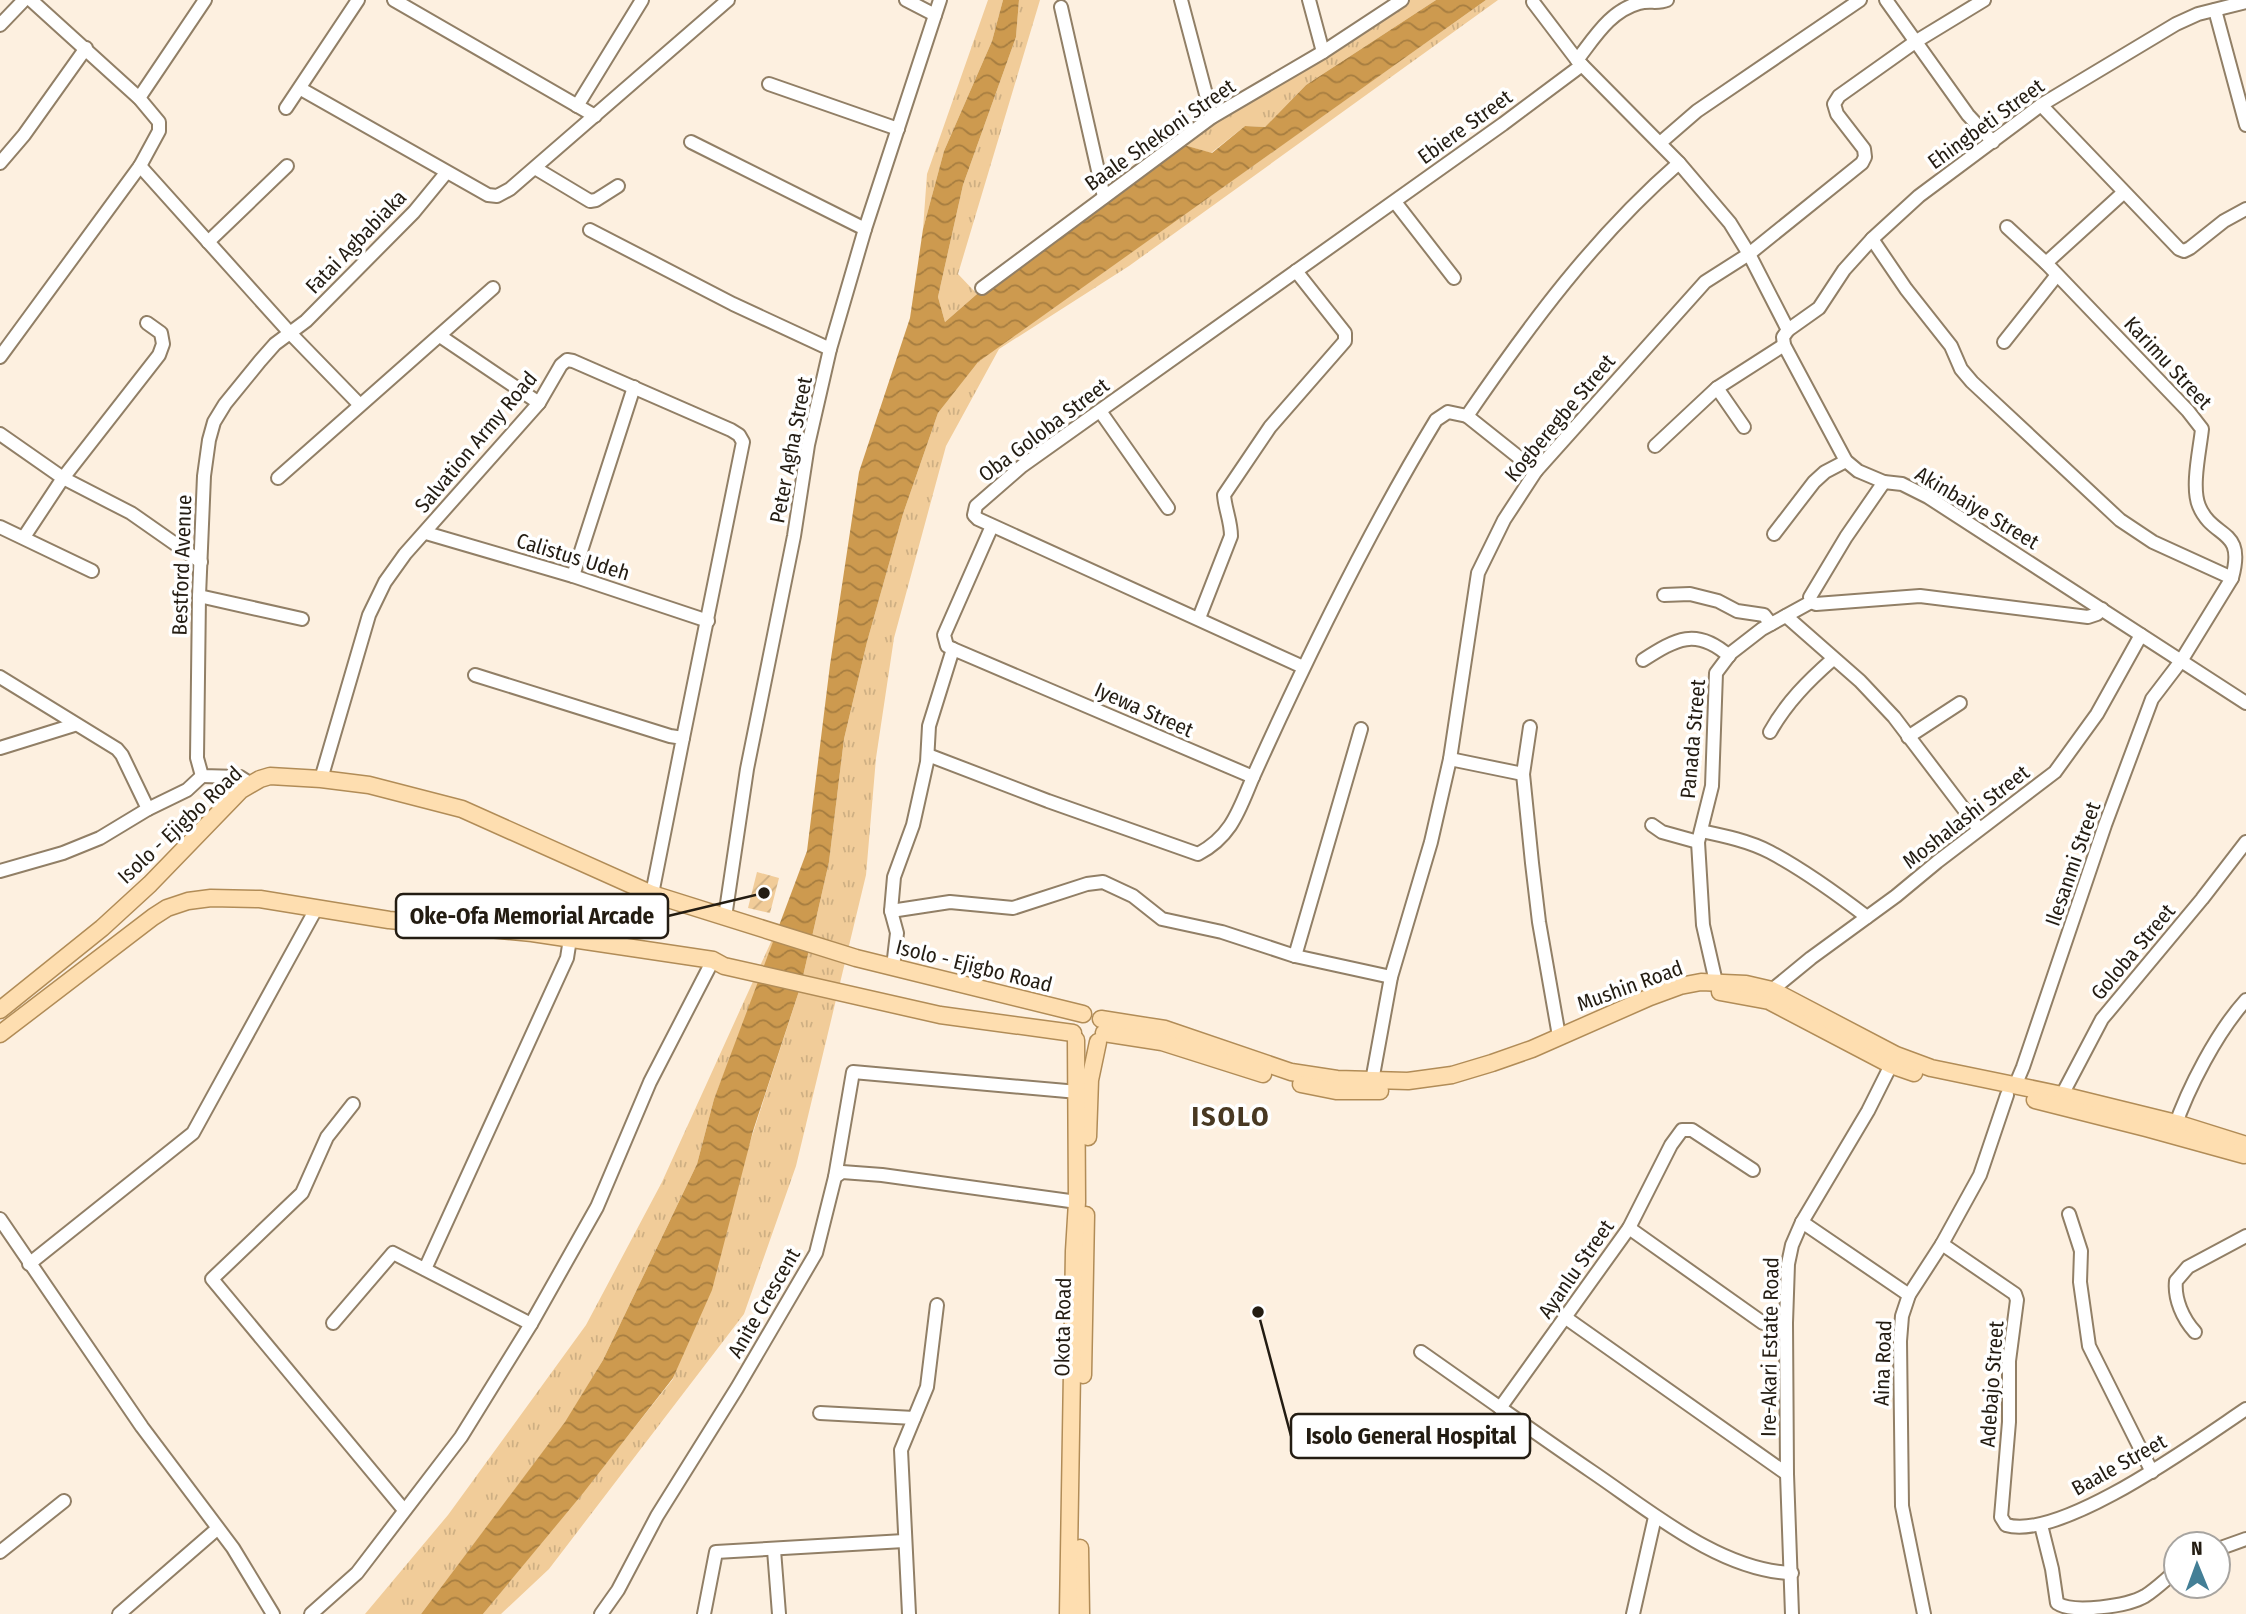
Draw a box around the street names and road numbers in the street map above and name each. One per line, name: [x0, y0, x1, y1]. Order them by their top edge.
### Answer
street label: Baale Shekoni Street: [1080, 73, 1240, 197]
street label: Ehingbeti Street: [1923, 73, 2049, 175]
street label: Ebiere Street: [1413, 84, 1517, 170]
street label: Fatai Agbabiaka: [300, 185, 412, 299]
street label: Karimu Street: [2118, 311, 2218, 415]
street label: Kogberegbe Street: [1499, 349, 1621, 487]
street label: Salvation Army Road: [409, 366, 543, 518]
street label: Oba Goloba Street: [974, 372, 1115, 488]
street label: Peter Agha Street: [764, 374, 818, 525]
street label: Akinbaiye Street: [1910, 461, 2044, 555]
street label: Bestford Avenue: [167, 494, 197, 636]
street label: Calistus Udeh: [513, 527, 633, 587]
street label: Iyewa Street: [1091, 677, 1198, 743]
street label: Panada Street: [1675, 678, 1711, 800]
street label: Moshalashi Street: [1897, 759, 2035, 875]
street label: Isolo - Ejigbo Road: [112, 761, 248, 889]
street label: Ilesanmi Street: [2040, 798, 2106, 929]
street label: Goloba Street: [2085, 899, 2181, 1005]
street label: Isolo - Ejigbo Road: [893, 934, 1055, 998]
street label: Mushin Road: [1574, 955, 1686, 1017]
street label: Ayanlu Street: [1532, 1215, 1620, 1323]
street label: Anite Crescent: [722, 1243, 806, 1363]
street label: Ire-Akari Estate Road: [1755, 1257, 1785, 1437]
street label: Okota Road: [1049, 1277, 1077, 1377]
street label: Aina Road: [1869, 1319, 1897, 1407]
street label: Adebajo Street: [1975, 1320, 2009, 1448]
street label: Baale Street: [2067, 1428, 2171, 1502]

